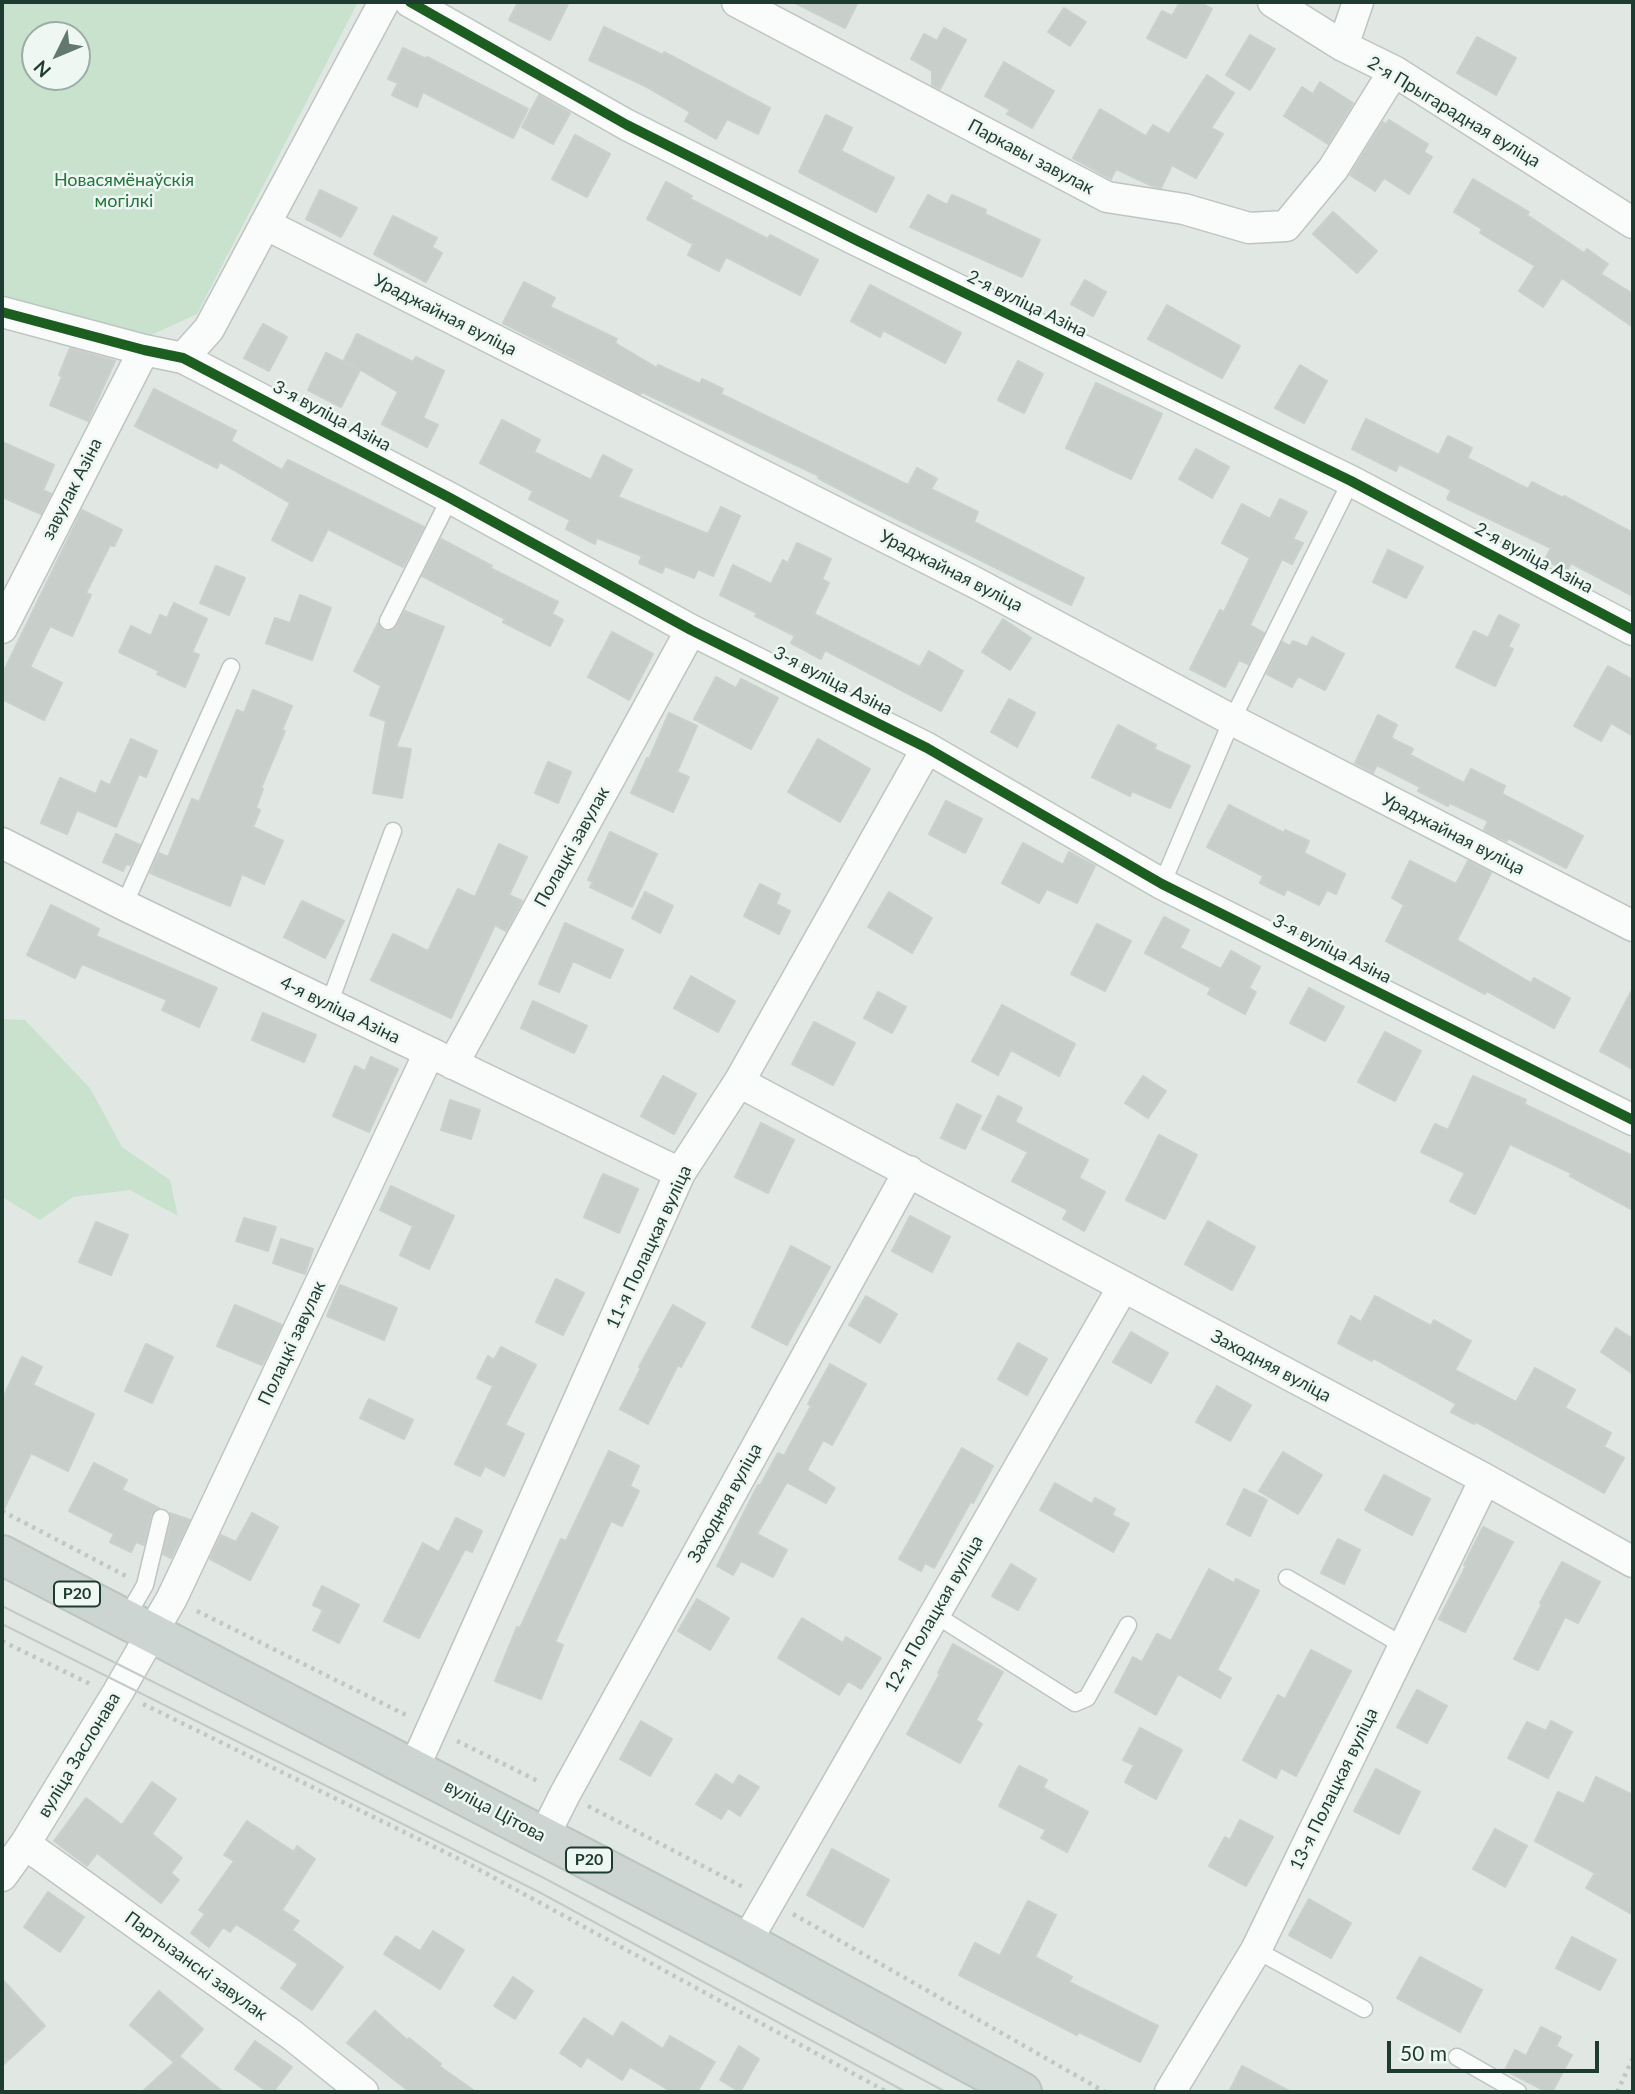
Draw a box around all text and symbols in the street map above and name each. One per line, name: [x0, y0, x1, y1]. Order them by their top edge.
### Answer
north arrow: [21, 21, 91, 91]
street label: 2-я Прыгарадная вуліца: [1364, 52, 1544, 172]
text: N: [28, 56, 55, 83]
street label: Паркавы завулак: [964, 115, 1098, 199]
park label: Новасямёнаўскія могілкі: [54, 169, 194, 212]
street label: 2-я вуліца Азіна: [964, 266, 1090, 342]
street label: Ураджайная вуліца: [370, 269, 520, 361]
street label: 3-я вуліца Азіна: [269, 376, 395, 456]
street label: завулак Азіна: [37, 435, 107, 543]
street label: 2-я вуліца Азіна: [1471, 518, 1597, 598]
street label: Ураджайная вуліца: [876, 525, 1026, 617]
street label: 3-я вуліца Азіна: [770, 642, 896, 720]
street label: Полацкі завулак: [530, 783, 614, 911]
street label: Ураджайная вуліца: [1378, 788, 1528, 880]
street label: 3-я вуліца Азіна: [1269, 910, 1395, 988]
street label: 4-я вуліца Азіна: [277, 972, 403, 1048]
street label: 11-я Полацкая вуліца: [602, 1162, 696, 1332]
street label: Полацкі завулак: [254, 1278, 330, 1408]
street label: Заходняя вуліца: [1207, 1325, 1335, 1407]
street label: Заходняя вуліца: [683, 1440, 767, 1566]
street label: 12-я Полацкая вуліца: [880, 1532, 988, 1696]
road number: Р20: [54, 1582, 100, 1606]
street label: вуліца Заслонава: [33, 1689, 125, 1821]
street label: 13-я Полацкая вуліца: [1285, 1704, 1383, 1874]
street label: вуліца Цітова: [441, 1775, 549, 1847]
road number: Р20: [566, 1848, 612, 1872]
street label: Партызанскі завулак: [121, 1907, 271, 2025]
scale bar: [1390, 2028, 1602, 2072]
text: 50 m: [1400, 2040, 1447, 2065]

